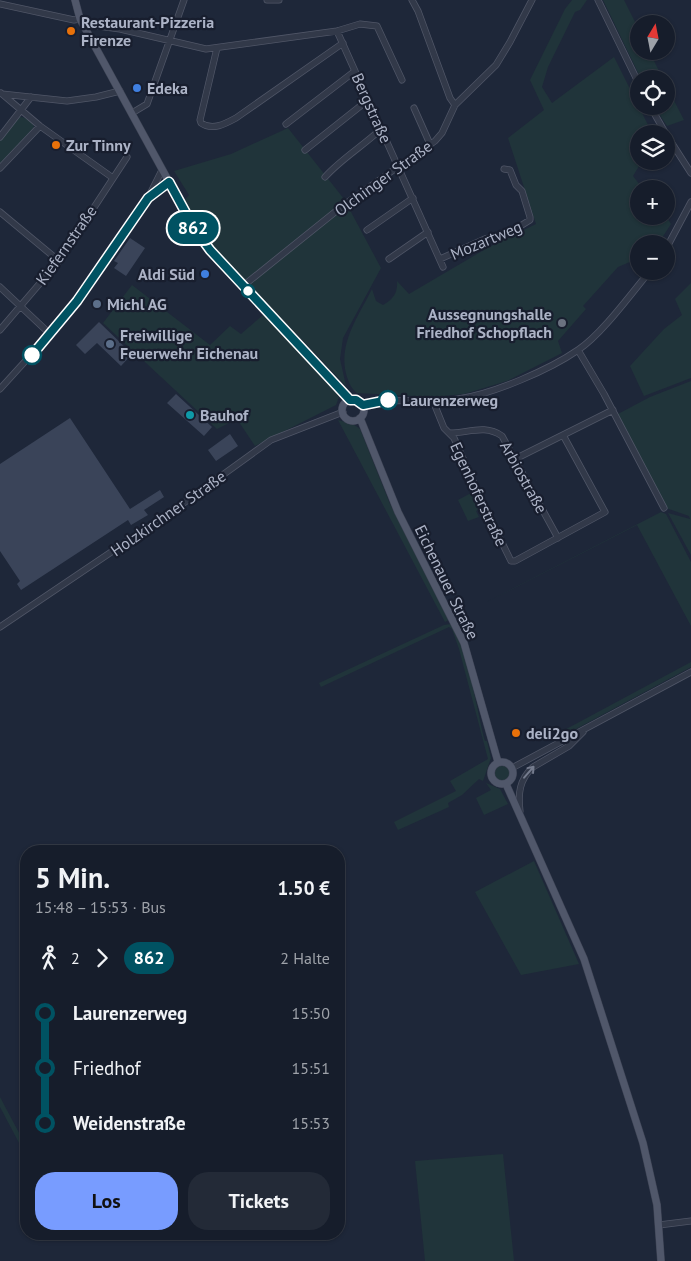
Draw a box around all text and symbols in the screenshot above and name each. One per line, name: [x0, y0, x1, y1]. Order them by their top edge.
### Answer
place label: Restaurant-Pizzeria Firenze: [81, 12, 214, 50]
north arrow: [630, 15, 675, 60]
map controls: [630, 15, 675, 280]
marker: Restaurant-Pizzeria Firenze: [65, 25, 77, 37]
street label: Bergstraße: [348, 70, 396, 146]
button: locate: [630, 70, 675, 115]
place label: Edeka: [147, 78, 188, 98]
marker: Edeka: [131, 82, 143, 94]
button: layers: [630, 125, 675, 170]
place label: Zur Tinny: [66, 135, 131, 155]
street label: Olchinger Straße: [330, 136, 436, 220]
marker: Zur Tinny: [50, 139, 62, 151]
button: +: [630, 180, 675, 225]
street label: Kiefernstraße: [31, 201, 101, 289]
line badge: 862: [164, 212, 222, 244]
text: 862: [178, 216, 208, 239]
street label: Mozartweg: [447, 216, 525, 264]
button: −: [630, 235, 675, 280]
place label: Aldi Süd: [138, 264, 195, 284]
marker: Aldi Süd: [199, 268, 211, 280]
unlabelled marker: [241, 284, 255, 298]
place label: Michl AG: [107, 294, 167, 314]
marker: Michl AG: [91, 298, 103, 310]
place label: Aussegnungshalle Friedhof Schopflach: [416, 304, 552, 342]
marker: Aussegnungshalle Friedhof Schopflach: [556, 317, 568, 329]
place label: Freiwillige Feuerwehr Eichenau: [120, 325, 258, 363]
marker: Freiwillige Feuerwehr Eichenau: [104, 338, 116, 350]
unlabelled marker: [22, 345, 42, 365]
marker: Laurenzerweg: [378, 390, 398, 410]
place label: Laurenzerweg: [402, 390, 498, 410]
place label: Bauhof: [200, 405, 249, 425]
marker: Bauhof: [184, 409, 196, 421]
street label: Arbiostraße: [496, 437, 552, 517]
street label: Egenhoferstraße: [446, 439, 512, 549]
street label: Holzkirchner Straße: [107, 466, 229, 560]
street label: Eichenauer Straße: [411, 521, 483, 643]
place label: deli2go: [526, 723, 578, 743]
marker: deli2go: [510, 727, 522, 739]
one-way arrow: [523, 766, 535, 779]
text: 5 Min.: [35, 859, 110, 896]
text: 1.50 €: [277, 876, 330, 900]
text: 15:48 – 15:53 · Bus: [35, 897, 166, 917]
icon: walk: [35, 944, 63, 972]
icon: forward: [88, 944, 116, 972]
text: 862: [134, 946, 164, 969]
text: 2: [71, 948, 80, 968]
text: 2 Halte: [280, 948, 330, 968]
text: Laurenzerweg: [73, 1001, 187, 1025]
text: 15:50: [292, 1003, 330, 1023]
text: Friedhof: [73, 1056, 141, 1080]
text: 15:51: [292, 1058, 330, 1078]
text: Weidenstraße: [73, 1111, 186, 1135]
text: 15:53: [292, 1113, 330, 1133]
button: Los: [35, 1172, 178, 1230]
button: Tickets: [188, 1172, 330, 1230]

